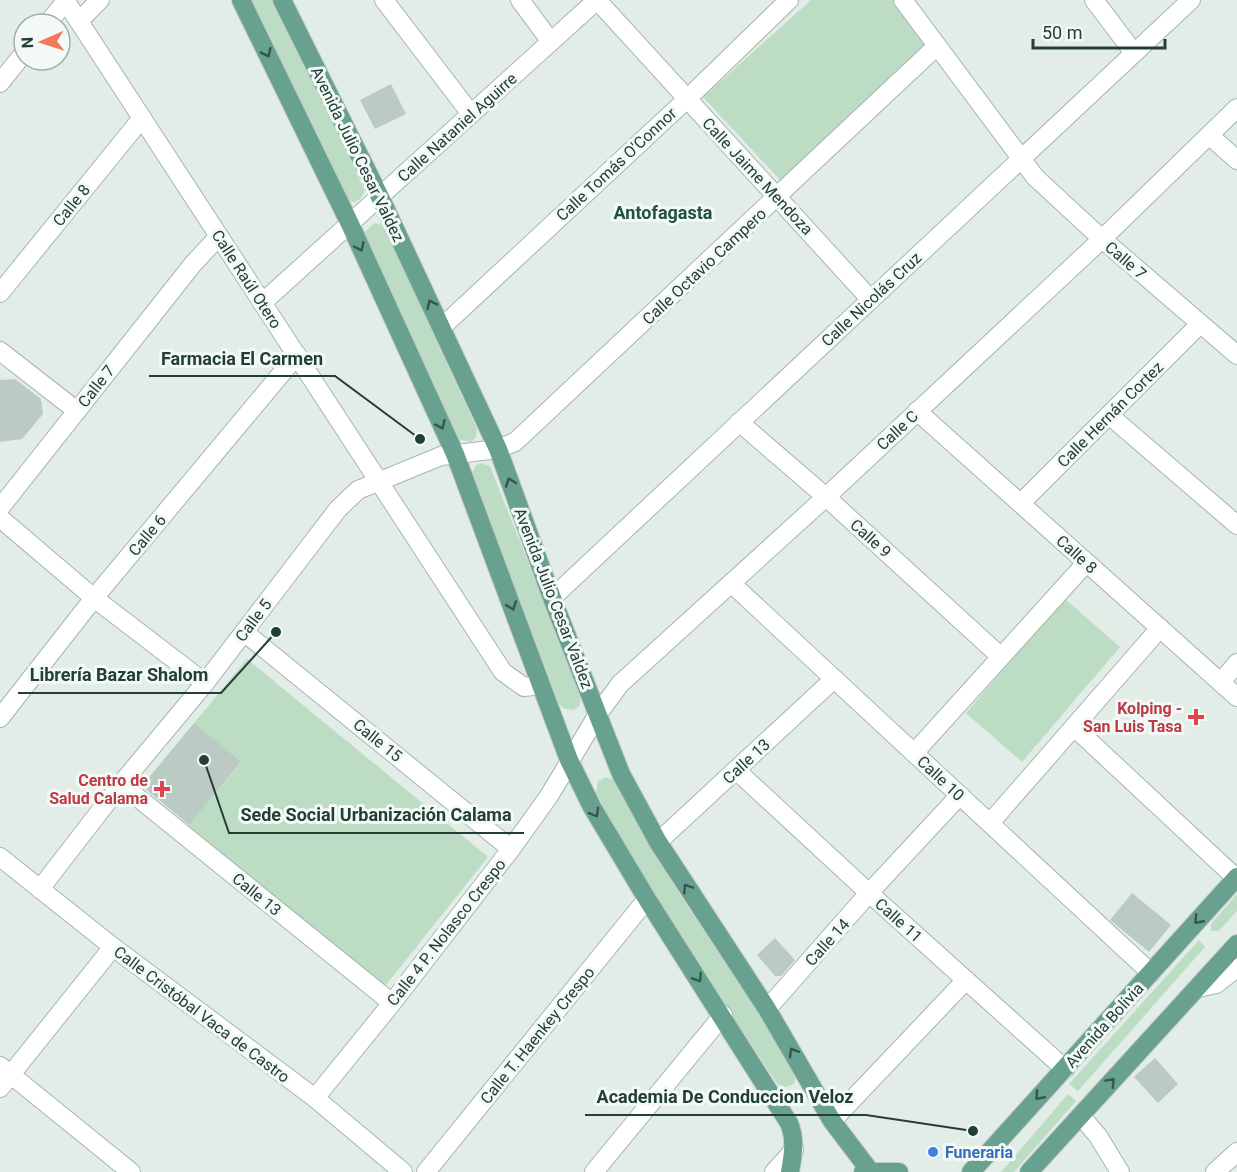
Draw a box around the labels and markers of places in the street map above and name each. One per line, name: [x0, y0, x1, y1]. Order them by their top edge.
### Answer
callout: Farmacia El Carmen: [149, 340, 335, 376]
callout: Librería Bazar Shalom: [18, 657, 221, 693]
place label: Kolping - San Luis Tasa: [1083, 699, 1182, 736]
marker: Kolping - San Luis Tasa: [1187, 708, 1205, 726]
place label: Centro de Salud Calama: [49, 771, 148, 808]
marker: Centro de Salud Calama: [153, 780, 171, 798]
callout: Sede Social Urbanización Calama: [229, 797, 524, 833]
callout: Academia De Conduccion Veloz: [585, 1079, 866, 1115]
place label: Funeraria: [945, 1143, 1013, 1162]
marker: Funeraria: [926, 1145, 940, 1159]

